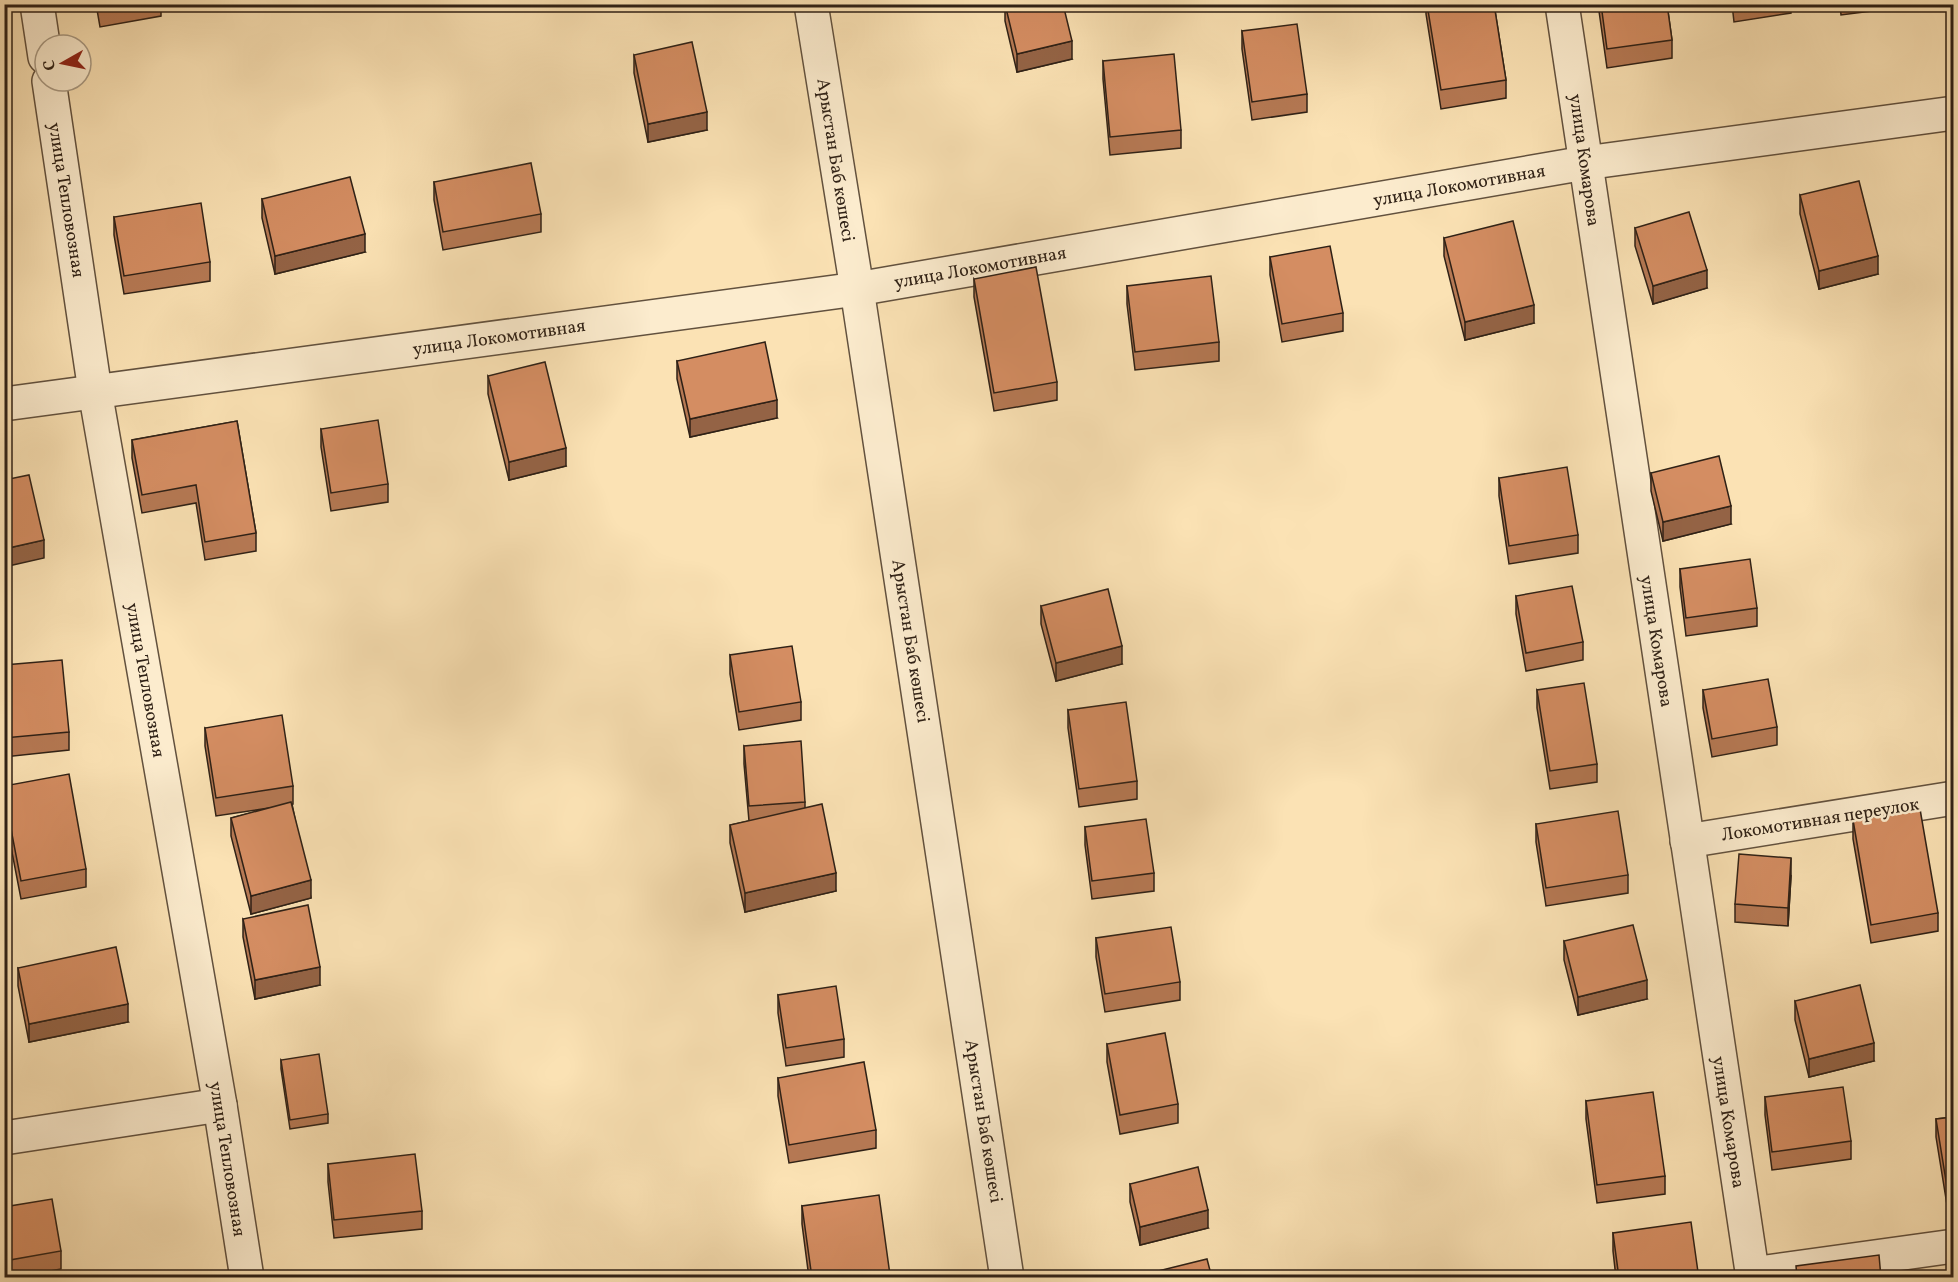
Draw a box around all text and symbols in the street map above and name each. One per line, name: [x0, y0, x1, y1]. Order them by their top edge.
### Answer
north arrow: [33, 33, 93, 93]
text: С: [38, 58, 62, 72]
street label: Арыстан Баб көшесі: [809, 77, 860, 244]
street label: улица Комарова: [1562, 92, 1605, 228]
street label: улица Тепловозная: [41, 121, 90, 280]
street label: улица Локомотивная: [1371, 159, 1547, 214]
street label: улица Локомотивная: [892, 241, 1068, 296]
street label: улица Локомотивная: [411, 314, 587, 363]
street label: Арыстан Баб көшесі: [884, 558, 935, 725]
street label: улица Комарова: [1633, 573, 1678, 709]
street label: улица Тепловозная: [119, 601, 170, 760]
street label: Локомотивная переулок: [1719, 792, 1921, 848]
street label: Арыстан Баб көшесі: [957, 1038, 1008, 1205]
street label: улица Комарова: [1705, 1054, 1750, 1190]
street label: улица Тепловозная: [202, 1080, 251, 1239]

